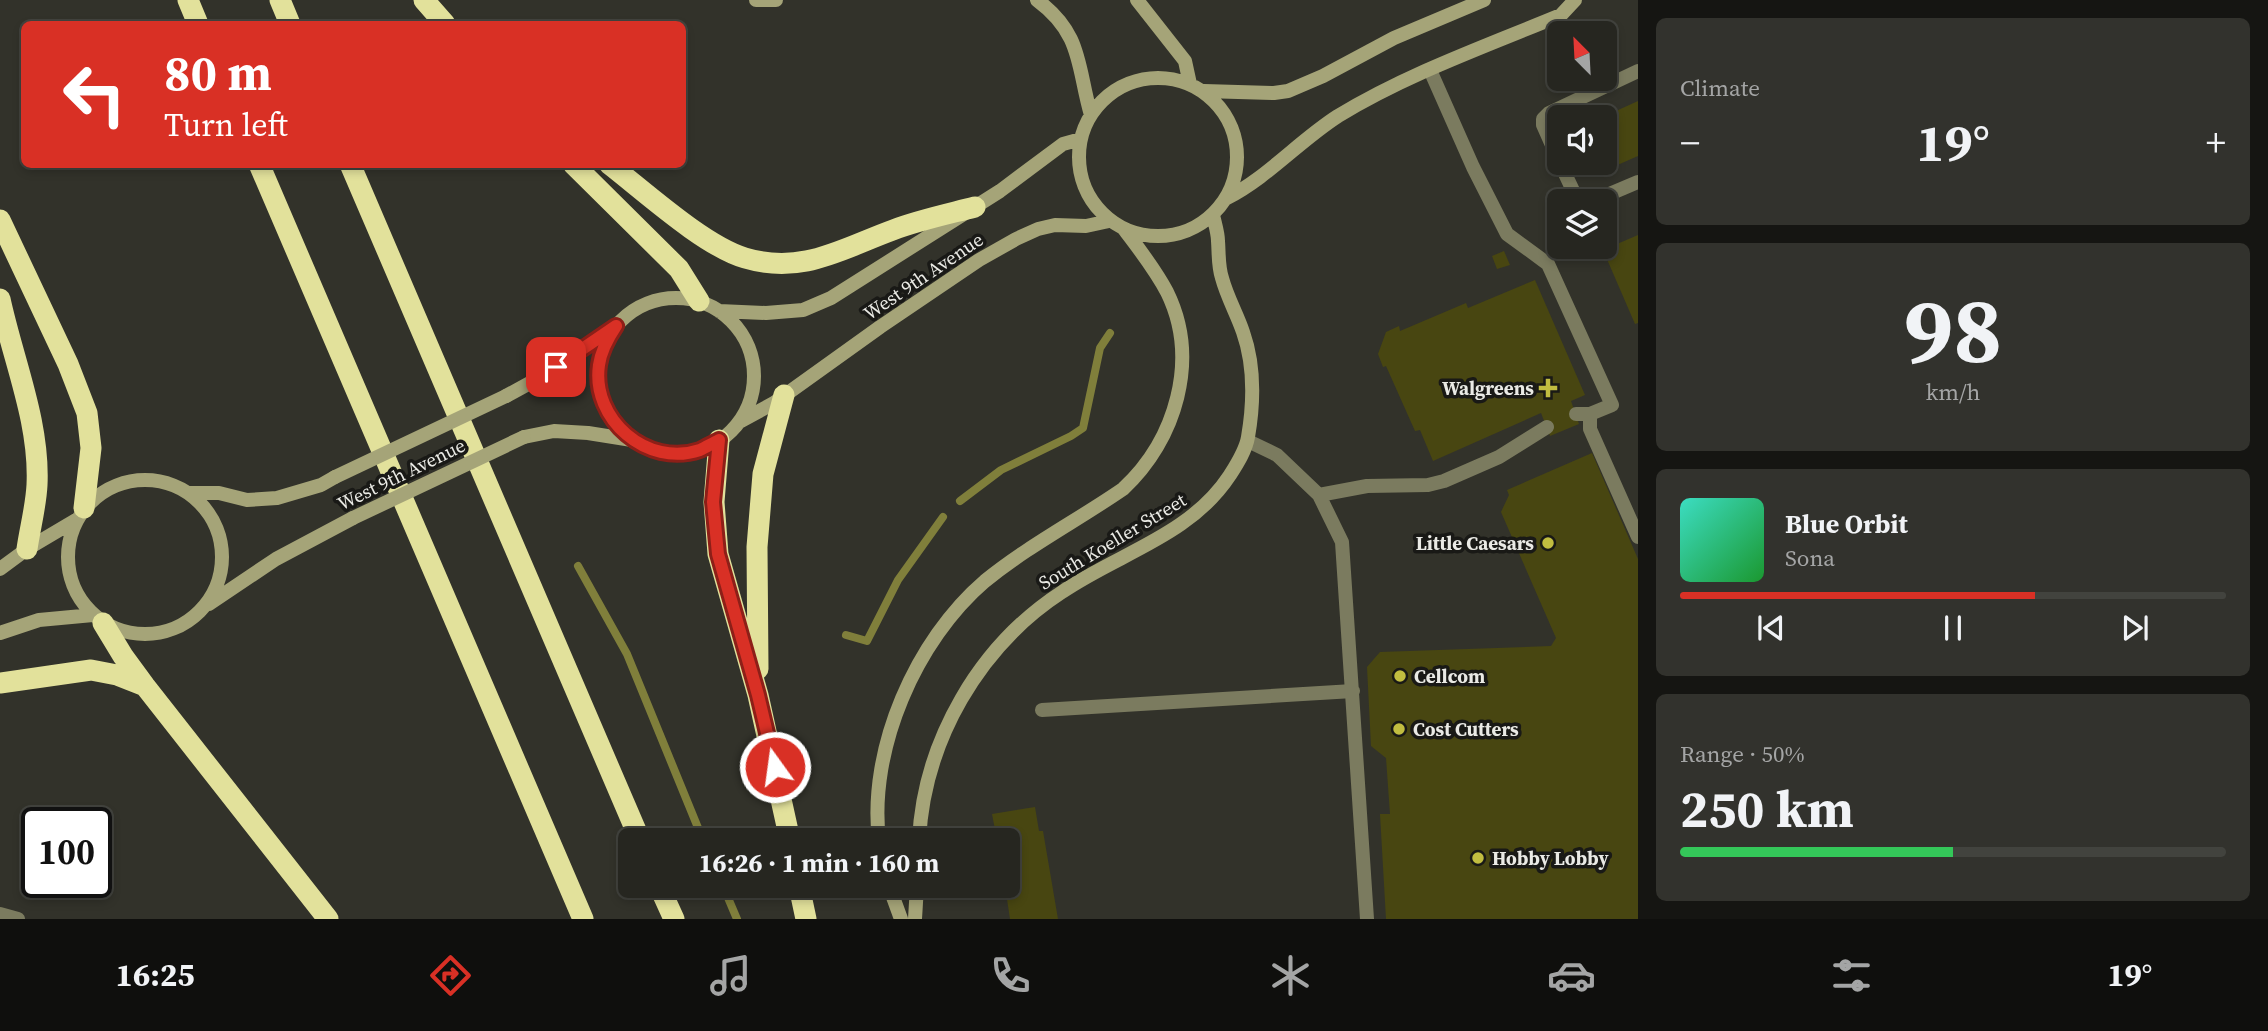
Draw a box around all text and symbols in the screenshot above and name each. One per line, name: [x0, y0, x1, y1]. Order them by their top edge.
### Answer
north arrow: [1547, 21, 1617, 91]
map controls: [1547, 21, 1617, 259]
text: 80 m: [164, 39, 272, 106]
icon: left: [49, 49, 140, 140]
text: Climate: [1680, 72, 1760, 104]
text: Turn left: [164, 103, 288, 147]
button: sound: [1547, 105, 1617, 175]
text: 19°: [1916, 107, 1990, 178]
text: −: [1680, 117, 1700, 169]
text: +: [2206, 117, 2226, 169]
button: layers: [1547, 189, 1617, 259]
street label: West 9th Avenue: [858, 226, 988, 326]
text: 98: [1904, 268, 2002, 392]
pin: [526, 337, 586, 397]
icon: arrive: [537, 348, 575, 386]
place label: Walgreens: [1442, 375, 1534, 401]
text: km/h: [1926, 376, 1980, 408]
marker: Walgreens: [1540, 380, 1556, 396]
street label: West 9th Avenue: [333, 432, 469, 516]
street label: South Koeller Street: [1033, 486, 1191, 595]
text: Blue Orbit: [1785, 506, 1908, 542]
place label: Little Caesars: [1416, 530, 1534, 556]
marker: Little Caesars: [1540, 535, 1556, 551]
text: Sona: [1785, 542, 1835, 574]
icon: previous: [1752, 609, 1790, 647]
icon: pause: [1934, 609, 1972, 647]
icon: next: [2116, 609, 2154, 647]
place label: Cellcom: [1414, 663, 1485, 689]
marker: Cellcom: [1392, 668, 1408, 684]
place label: Cost Cutters: [1413, 716, 1519, 742]
marker: Cost Cutters: [1391, 721, 1407, 737]
position arrow: [738, 730, 812, 804]
text: Range · 50%: [1680, 738, 1805, 770]
text: 250 km: [1680, 773, 1854, 844]
speed limit sign: 100: [21, 807, 112, 898]
text: 16:26 · 1 min · 160 m: [699, 845, 939, 881]
place label: Hobby Lobby: [1492, 845, 1609, 871]
marker: Hobby Lobby: [1470, 850, 1486, 866]
icon: directions: [426, 951, 475, 1000]
icon: music: [706, 951, 755, 1000]
icon: phone: [986, 951, 1035, 1000]
icon: climate: [1266, 951, 1315, 1000]
icon: car: [1547, 951, 1596, 1000]
icon: filters: [1827, 951, 1876, 1000]
text: 16:25: [116, 953, 195, 997]
text: 19°: [2107, 953, 2152, 997]

